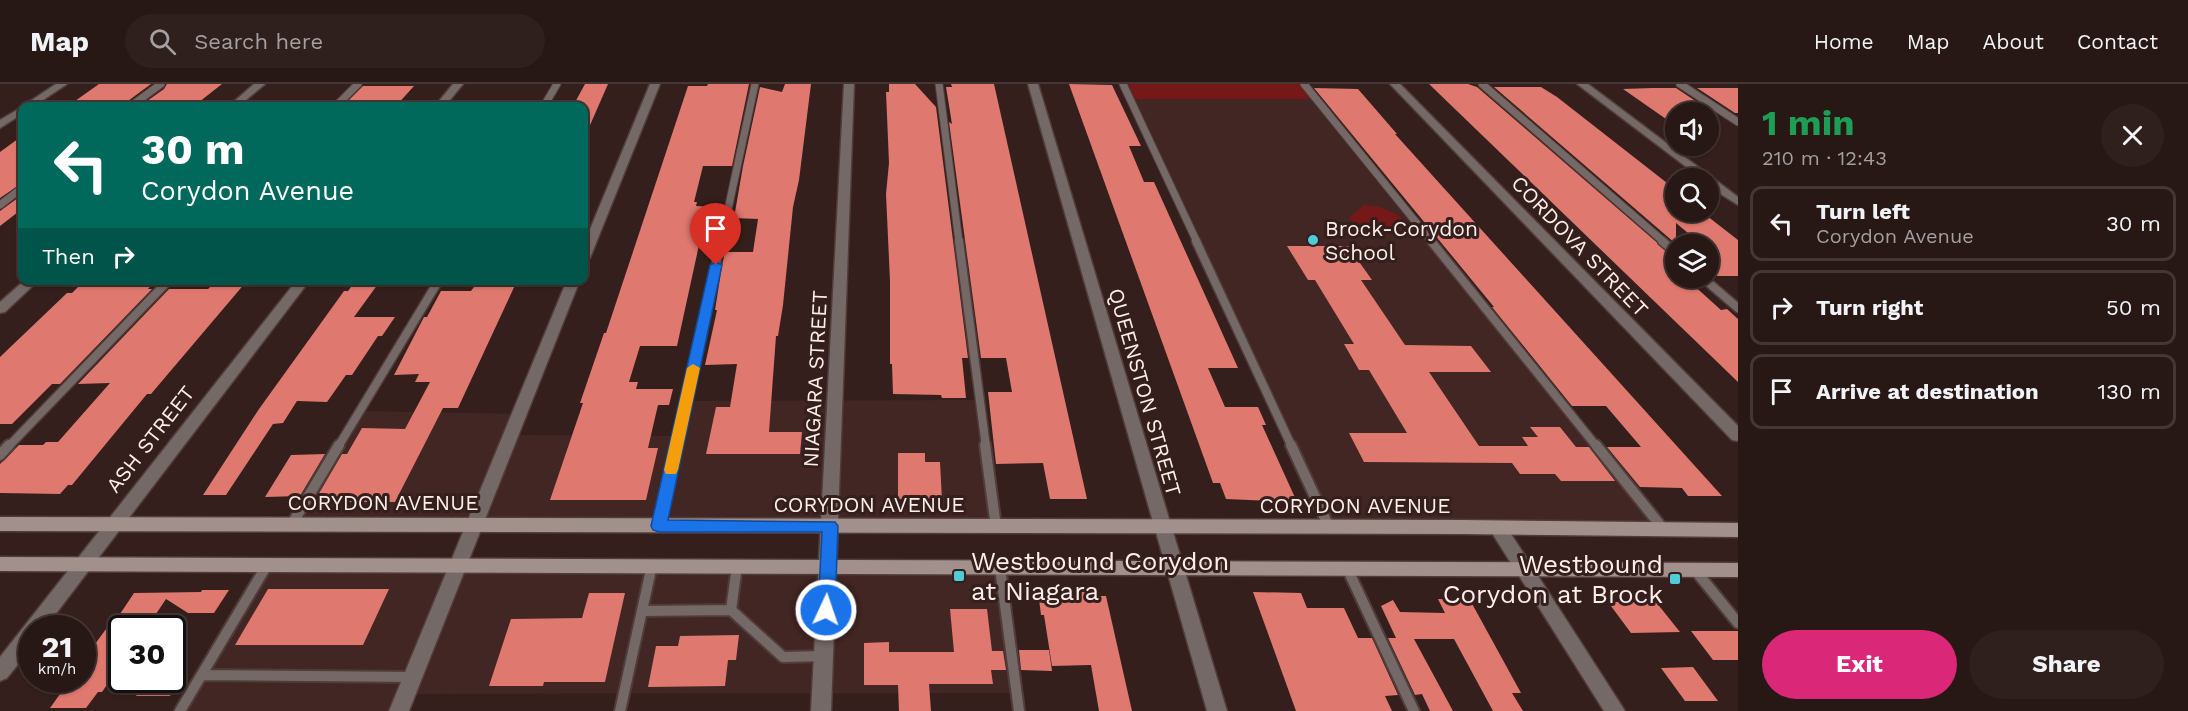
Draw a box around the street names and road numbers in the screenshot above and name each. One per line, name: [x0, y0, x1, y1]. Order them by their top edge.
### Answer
street label: CORDOVA STREET: [1506, 170, 1654, 322]
street label: QUEENSTON STREET: [1103, 285, 1187, 499]
street label: NIAGARA STREET: [798, 290, 832, 468]
street label: ASH STREET: [101, 380, 200, 497]
street label: CORYDON AVENUE: [287, 490, 479, 515]
street label: CORYDON AVENUE: [773, 492, 965, 517]
street label: CORYDON AVENUE: [1259, 493, 1451, 518]

